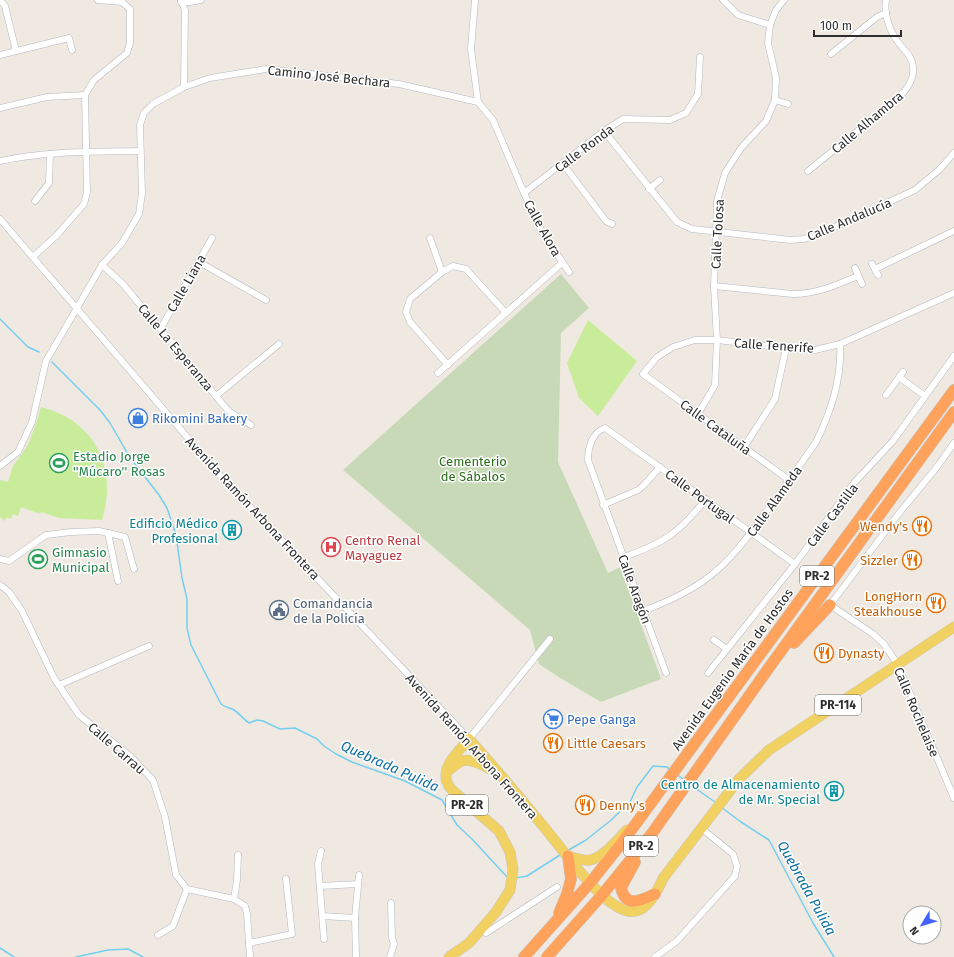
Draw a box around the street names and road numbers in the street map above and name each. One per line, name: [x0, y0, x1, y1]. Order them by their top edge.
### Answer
street label: Camino José Bechara: [267, 63, 391, 90]
street label: Calle Alhambra: [829, 88, 906, 157]
street label: Calle Ronda: [552, 121, 617, 175]
street label: Calle Andalucía: [805, 195, 894, 244]
street label: Calle Alora: [521, 197, 564, 259]
street label: Calle Tolosa: [708, 199, 727, 269]
street label: Calle Liana: [164, 252, 209, 315]
street label: Calle La Esperanza: [135, 301, 216, 394]
street label: Calle Tenerife: [734, 335, 814, 356]
street label: Calle Cataluña: [677, 397, 754, 458]
street label: Avenida Ramón Arbona Frontera: [182, 434, 323, 583]
street label: Calle Alameda: [744, 463, 805, 539]
street label: Calle Portugal: [662, 466, 737, 527]
street label: Calle Castilla: [804, 481, 861, 550]
street label: Calle Aragón: [615, 552, 654, 626]
road number: PR-2: [800, 566, 834, 586]
street label: Avenida Eugenio María de Hostos: [669, 586, 796, 753]
street label: Calle Rochelaise: [891, 665, 942, 759]
street label: Avenida Ramón Arbona Frontera: [402, 671, 541, 822]
road number: PR-114: [815, 695, 861, 715]
street label: Calle Carrau: [85, 720, 148, 777]
road number: PR-2R: [446, 795, 488, 815]
road number: PR-2: [624, 836, 658, 856]

